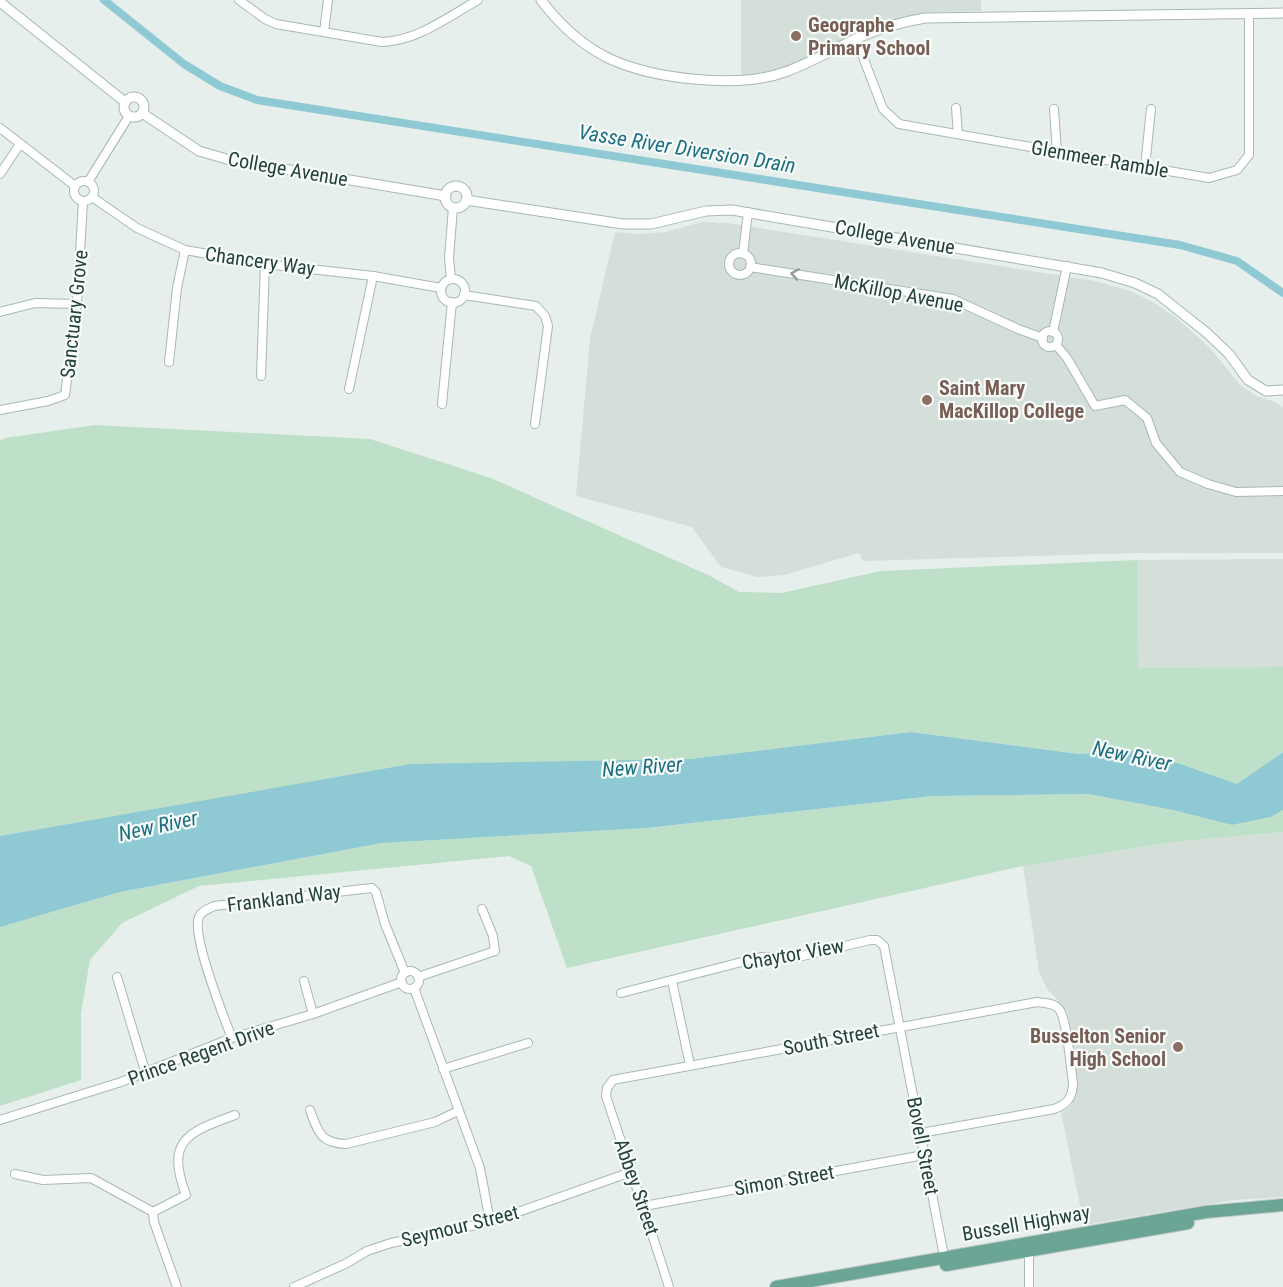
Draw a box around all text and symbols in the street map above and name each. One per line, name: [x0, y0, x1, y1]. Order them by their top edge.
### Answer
place label: Geographe Primary School: [808, 13, 930, 60]
marker: Geographe Primary School: [789, 29, 803, 43]
water label: Vasse River Diversion Drain: [577, 120, 797, 178]
street label: Glenmeer Ramble: [1029, 135, 1171, 183]
street label: College Avenue: [226, 147, 350, 191]
street label: College Avenue: [833, 215, 957, 259]
street label: Chancery Way: [203, 241, 317, 281]
street label: Sanctuary Grove: [55, 249, 93, 379]
one-way arrow: [790, 268, 800, 281]
street label: McKillop Avenue: [832, 269, 966, 317]
place label: Saint Mary MacKillop College: [939, 376, 1084, 423]
marker: Saint Mary MacKillop College: [920, 393, 934, 407]
water label: New River: [1090, 736, 1174, 776]
water label: New River: [601, 752, 684, 782]
water label: New River: [116, 806, 200, 846]
street label: Frankland Way: [226, 879, 342, 917]
street label: Chaytor View: [740, 933, 846, 975]
street label: Prince Regent Drive: [125, 1015, 277, 1091]
street label: South Street: [781, 1018, 881, 1060]
place label: Busselton Senior High School: [1030, 1024, 1166, 1071]
marker: Busselton Senior High School: [1171, 1040, 1185, 1054]
street label: Bovell Street: [902, 1095, 944, 1197]
street label: Abbey Street: [609, 1136, 665, 1238]
street label: Simon Street: [732, 1159, 836, 1201]
street label: Seymour Street: [399, 1200, 521, 1252]
street label: Bussell Highway: [960, 1200, 1092, 1246]

